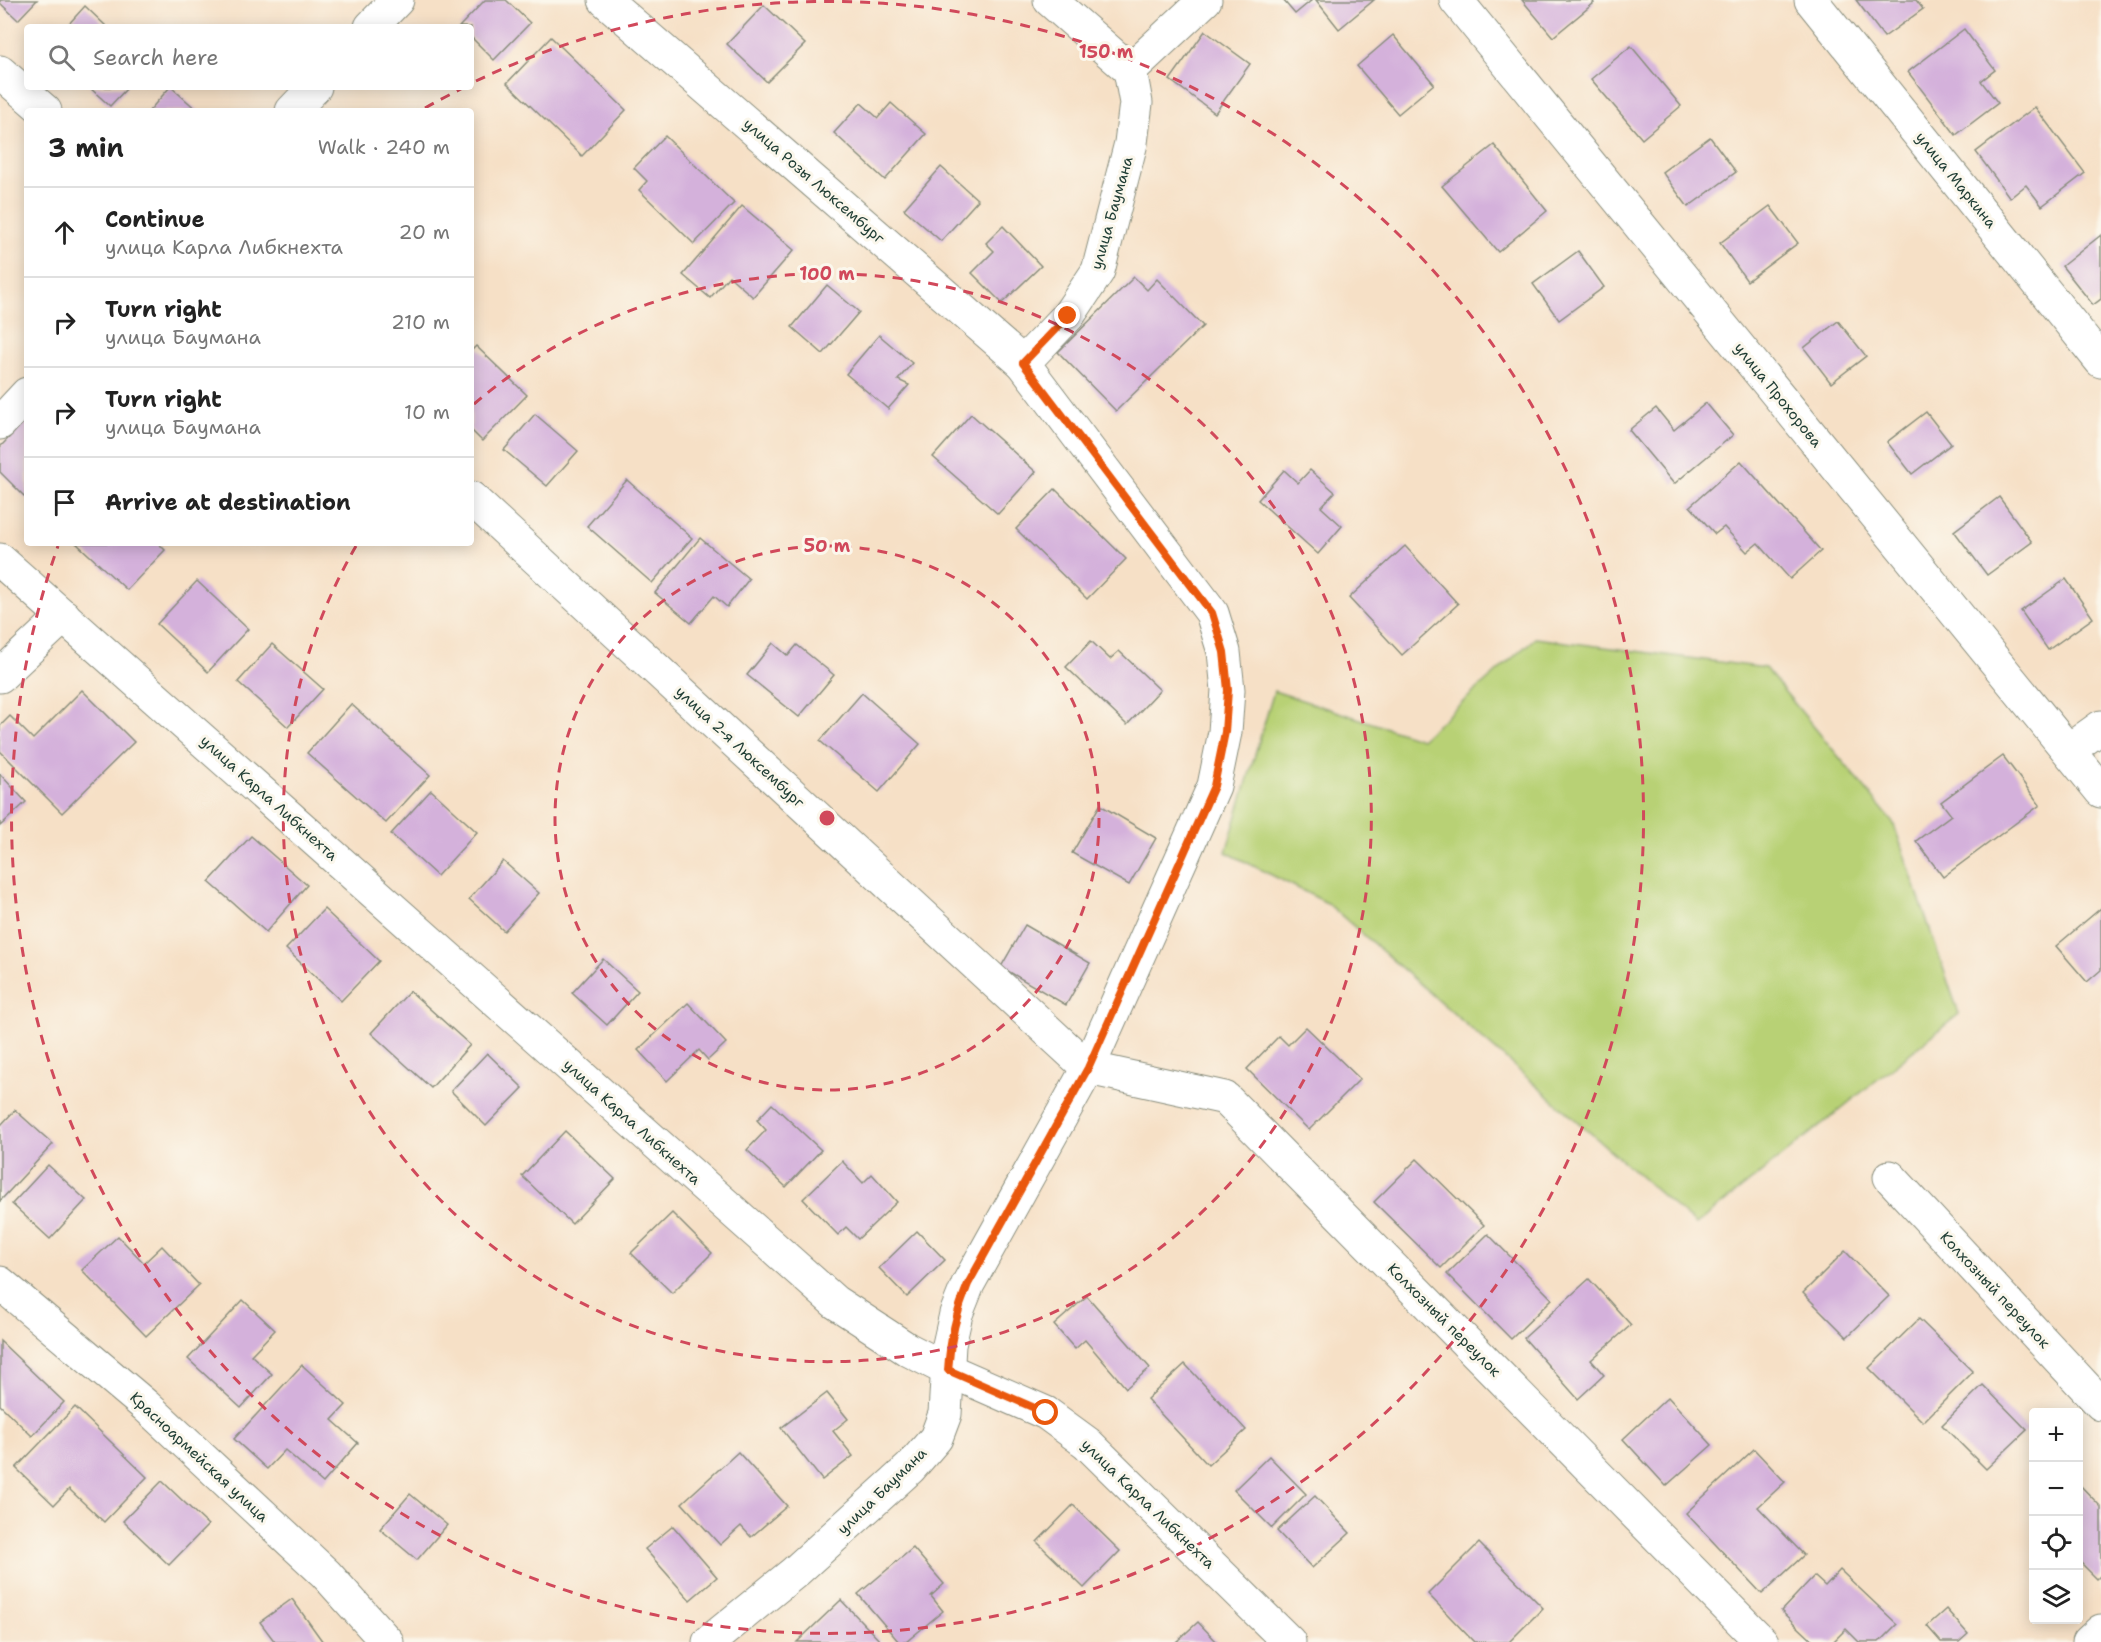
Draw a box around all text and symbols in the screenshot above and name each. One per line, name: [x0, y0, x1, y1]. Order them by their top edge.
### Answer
search box: [24, 24, 474, 90]
text: 150 m: [1079, 40, 1134, 64]
icon: search: [45, 41, 78, 74]
text: Search here: [93, 43, 219, 72]
street label: улица Розы Люксембург: [739, 114, 889, 248]
street label: улица Маркина: [1911, 128, 2001, 233]
text: 3 min: [48, 130, 124, 165]
text: Walk · 240 m: [318, 134, 450, 160]
street label: улица Баумана: [1086, 153, 1138, 272]
text: Continue: [105, 205, 205, 234]
icon: ahead: [48, 216, 81, 249]
text: 20 m: [399, 219, 450, 245]
text: улица Карла Либкнехта: [105, 234, 343, 260]
text: 100 m: [799, 262, 855, 286]
text: Turn right: [105, 295, 222, 324]
route end: [1054, 302, 1080, 328]
icon: right: [48, 306, 81, 339]
text: 210 m: [391, 309, 450, 335]
text: улица Баумана: [105, 324, 261, 350]
street label: улица Прохорова: [1730, 338, 1827, 452]
text: Turn right: [105, 385, 222, 414]
icon: right: [48, 396, 81, 429]
text: 10 m: [404, 399, 450, 425]
text: улица Баумана: [105, 414, 261, 440]
icon: arrive: [48, 486, 81, 519]
text: Arrive at destination: [105, 488, 351, 517]
text: 50 m: [804, 534, 851, 558]
street label: улица 2-я Люксембург: [671, 682, 809, 812]
street label: улица Карла Либкнехта: [196, 731, 343, 866]
centre of rings: [817, 808, 837, 828]
street label: улица Карла Либкнехта: [559, 1055, 706, 1190]
street label: Колхозный переулок: [1936, 1227, 2054, 1353]
street label: Колхозный переулок: [1383, 1259, 1505, 1381]
street label: Красноармейская улица: [125, 1387, 273, 1527]
route start: [1032, 1399, 1058, 1425]
map controls: [2029, 1408, 2083, 1624]
button: +: [2029, 1408, 2083, 1462]
street label: улица Карла Либкнехта: [1077, 1435, 1220, 1574]
street label: улица Баумана: [833, 1443, 931, 1539]
button: −: [2029, 1462, 2083, 1516]
button: locate: [2029, 1516, 2083, 1570]
button: layers: [2029, 1570, 2083, 1624]

